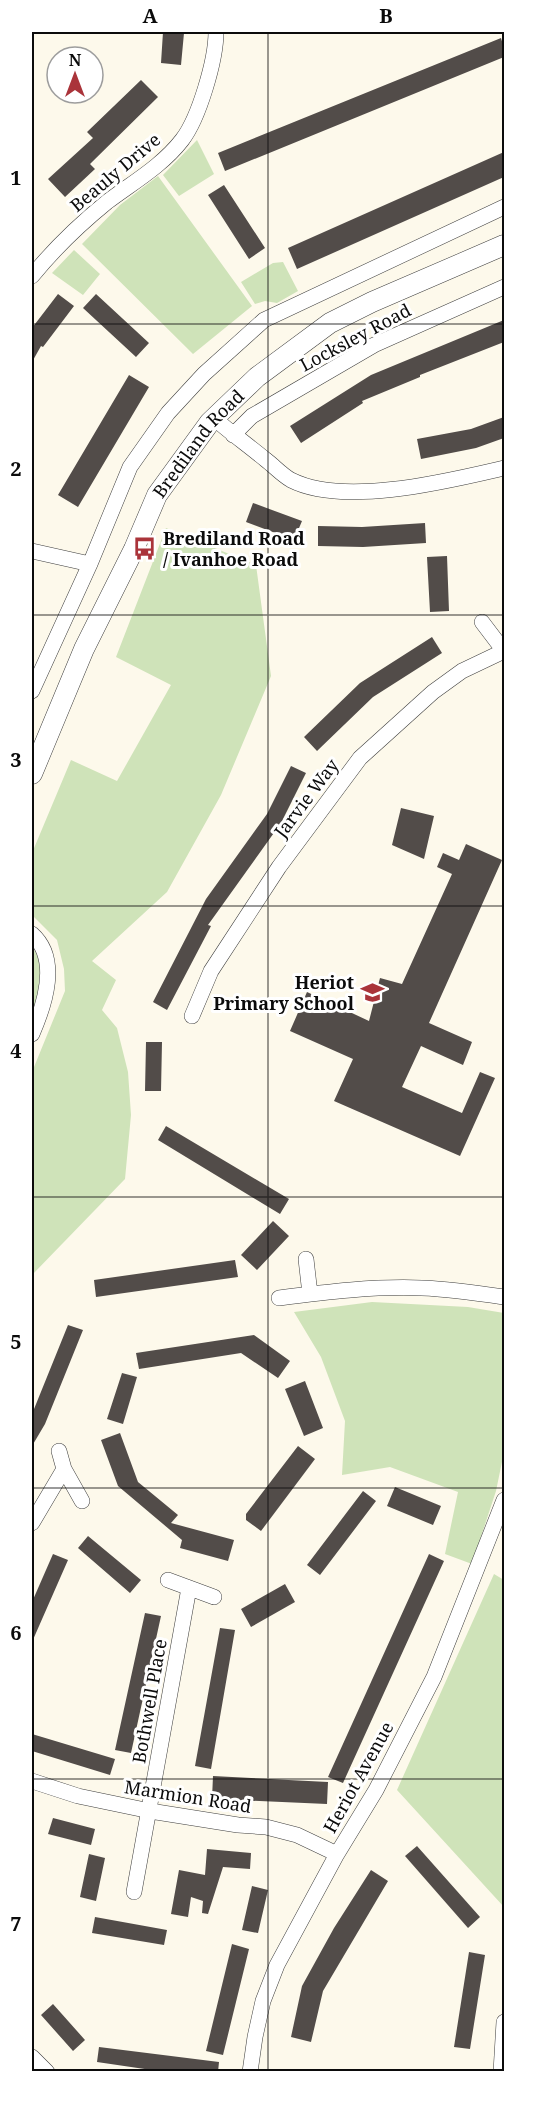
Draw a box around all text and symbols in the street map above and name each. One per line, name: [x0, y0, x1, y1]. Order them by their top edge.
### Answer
text: A: [142, 2, 158, 29]
text: B: [379, 2, 393, 29]
north arrow: [45, 45, 105, 105]
text: N: [69, 49, 82, 71]
street label: Beauly Drive: [65, 127, 165, 217]
text: 1: [10, 164, 22, 191]
street label: Locksley Road: [295, 298, 415, 376]
street label: Brediland Road: [147, 384, 249, 502]
text: 2: [10, 455, 22, 482]
place label: Brediland Road / Ivanhoe Road: [163, 526, 305, 571]
bus stop icon: Brediland Road / Ivanhoe Road: [132, 535, 158, 561]
text: 3: [10, 746, 22, 773]
street label: Jarvie Way: [268, 753, 344, 843]
place label: Heriot Primary School: [213, 970, 355, 1015]
school or university icon: Heriot Primary School: [359, 979, 385, 1005]
text: 4: [10, 1037, 22, 1064]
text: 5: [10, 1328, 22, 1355]
text: 6: [10, 1619, 22, 1646]
street label: Bothwell Place: [126, 1637, 172, 1765]
street label: Heriot Avenue: [317, 1717, 399, 1837]
street label: Marmion Road: [123, 1774, 253, 1818]
text: 7: [10, 1910, 22, 1937]

